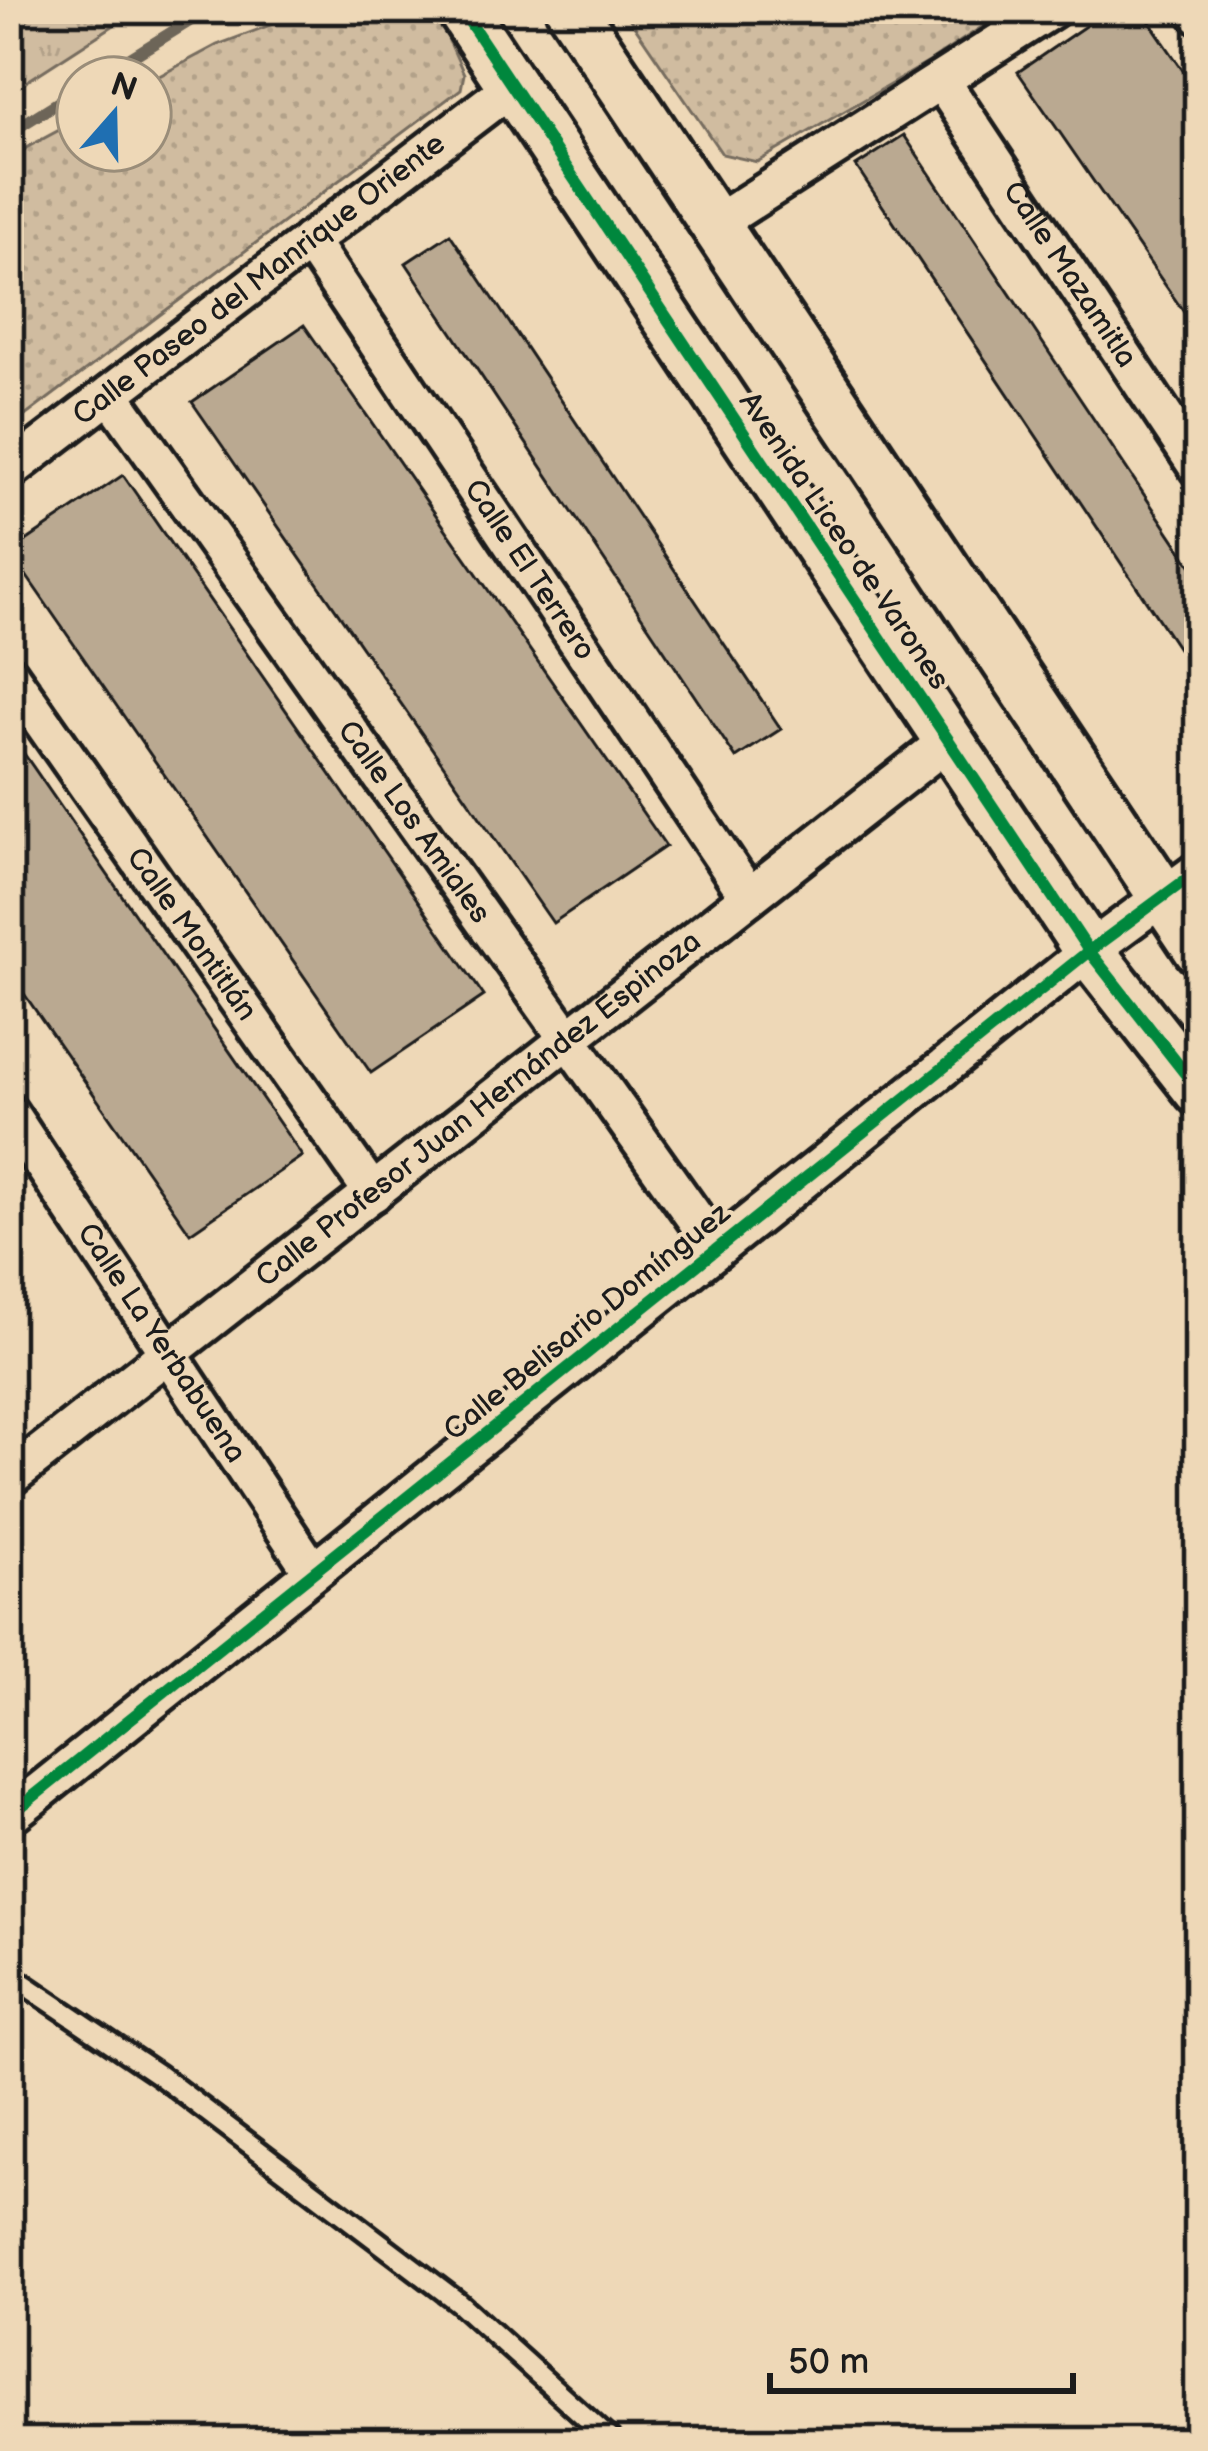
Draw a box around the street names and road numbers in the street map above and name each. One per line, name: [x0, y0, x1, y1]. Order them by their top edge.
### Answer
street label: Calle Paseo del Manrique Oriente: [66, 126, 452, 433]
street label: Calle Mazamitla: [995, 175, 1144, 374]
street label: Avenida Liceo de Varones: [731, 385, 957, 697]
street label: Calle El Terrero: [456, 473, 603, 667]
street label: Calle Los Amiales: [330, 714, 498, 931]
street label: Calle Montitlán: [119, 841, 265, 1028]
street label: Calle Profesor Juan Hernández Espinoza: [249, 924, 708, 1295]
street label: Calle Belisario Domínguez: [437, 1195, 738, 1449]
street label: Calle La Yerbabuena: [69, 1217, 254, 1470]

